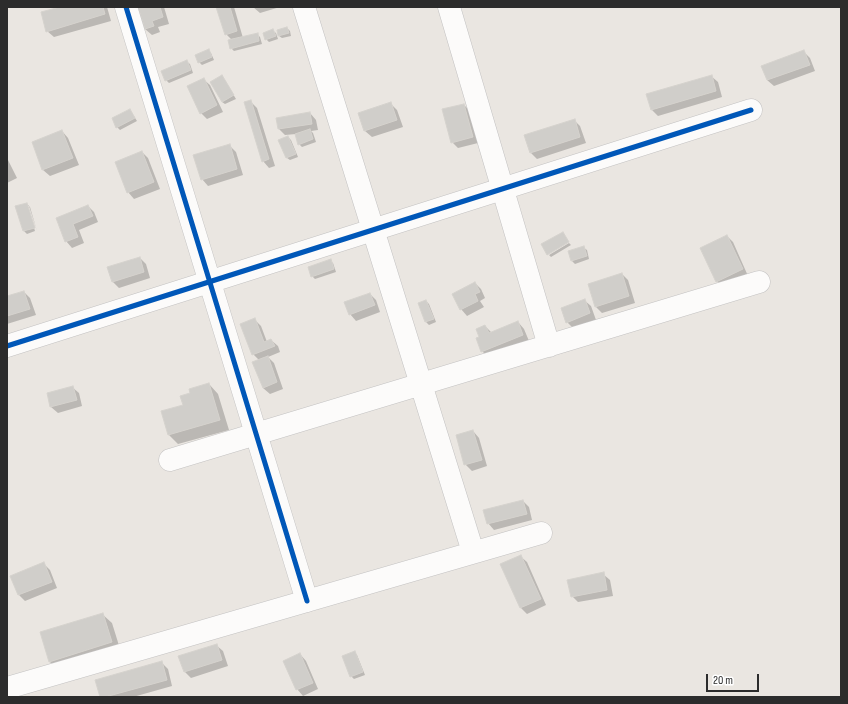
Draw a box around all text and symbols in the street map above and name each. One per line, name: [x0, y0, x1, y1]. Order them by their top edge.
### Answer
scale bar: [708, 666, 761, 692]
text: 20 m: [713, 673, 733, 688]

